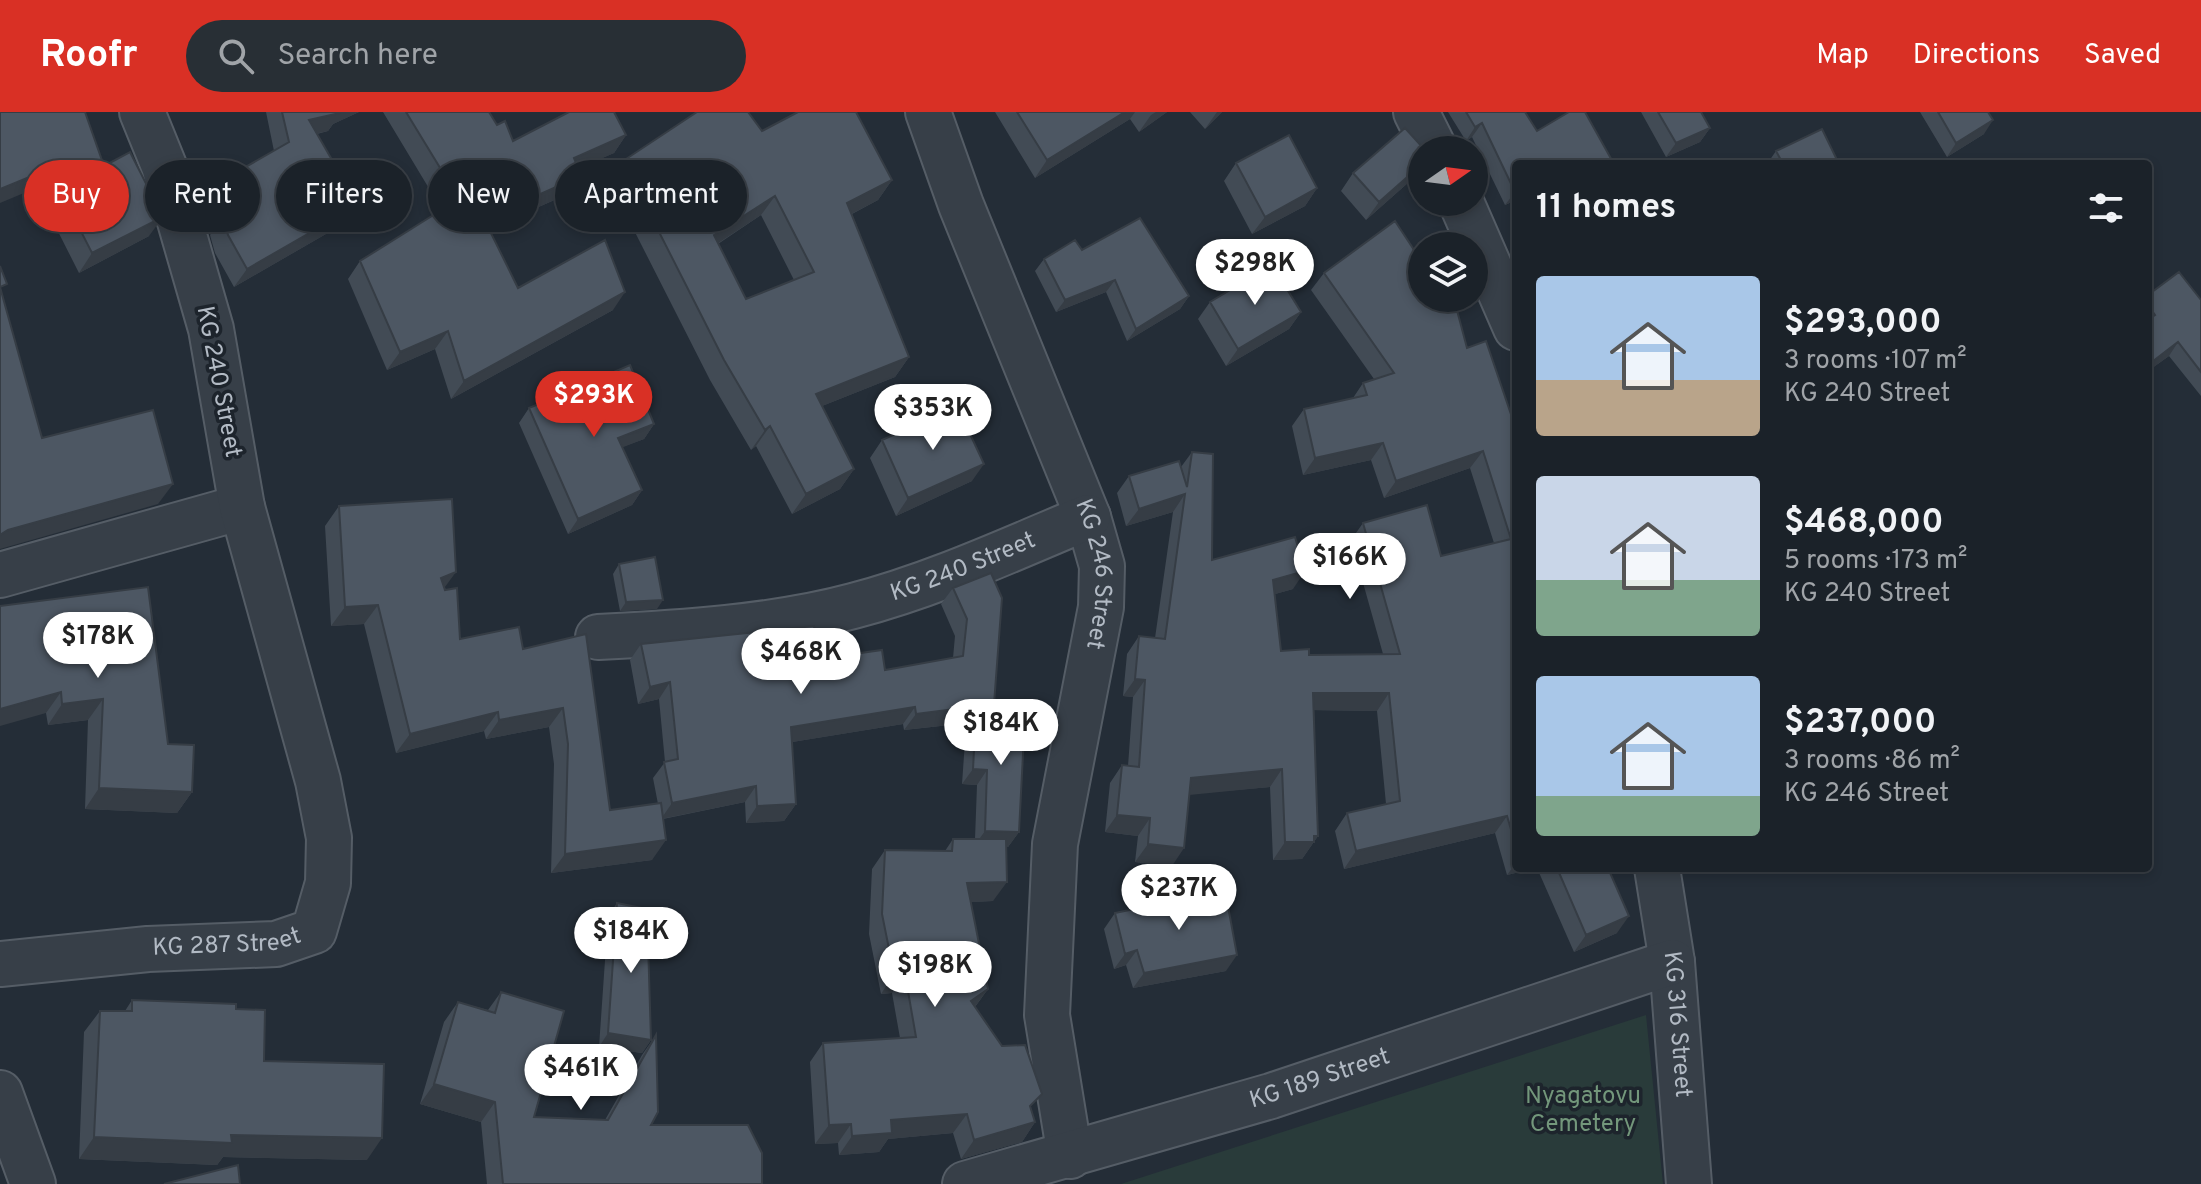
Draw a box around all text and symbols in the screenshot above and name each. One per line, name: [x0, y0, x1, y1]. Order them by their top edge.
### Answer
search box: [186, 20, 746, 92]
text: Roofr: [40, 32, 138, 81]
icon: search: [214, 34, 258, 78]
text: Search here: [278, 38, 438, 75]
text: Map: [1816, 38, 1869, 74]
text: Directions: [1913, 38, 2040, 74]
text: Saved: [2084, 38, 2161, 74]
north arrow: [1408, 136, 1488, 216]
map controls: [1408, 136, 1488, 312]
chip: Buy: [24, 160, 129, 232]
chip: Rent: [145, 160, 260, 232]
chip: Filters: [276, 160, 412, 232]
chip: New: [428, 160, 539, 232]
chip: Apartment: [555, 160, 747, 232]
icon: filters: [2084, 186, 2128, 230]
text: 11 homes: [1536, 187, 1676, 230]
button: layers: [1408, 232, 1488, 312]
pin: $298K: [1199, 239, 1311, 307]
text: $298K: [1214, 248, 1296, 281]
text: $293,000: [1784, 302, 1942, 345]
street label: KG 240 Street: [189, 304, 247, 460]
icon: home: [1600, 308, 1696, 404]
text: 3 rooms · 107 m²: [1784, 345, 1967, 378]
pin: $293K: [538, 371, 650, 439]
text: KG 240 Street: [1784, 378, 1950, 411]
text: $293K: [553, 380, 635, 413]
pin: $353K: [877, 384, 989, 452]
text: $353K: [892, 393, 974, 426]
street label: KG 246 Street: [1067, 495, 1117, 652]
text: $468,000: [1784, 502, 1944, 545]
icon: home: [1600, 508, 1696, 604]
street label: KG 240 Street: [887, 526, 1040, 609]
pin: $166K: [1294, 533, 1406, 601]
text: $166K: [1312, 542, 1388, 575]
text: 5 rooms · 173 m²: [1784, 545, 1967, 578]
text: KG 240 Street: [1784, 578, 1950, 611]
pin: $178K: [42, 612, 154, 680]
text: $178K: [61, 621, 135, 654]
pin: $468K: [745, 628, 857, 696]
text: $468K: [759, 637, 843, 670]
pin: $184K: [945, 699, 1057, 767]
text: $237,000: [1784, 702, 1936, 745]
text: $184K: [962, 708, 1040, 741]
icon: home: [1600, 708, 1696, 804]
text: 3 rooms · 86 m²: [1784, 745, 1960, 778]
text: KG 246 Street: [1784, 778, 1949, 811]
pin: $237K: [1123, 864, 1235, 932]
text: $237K: [1139, 873, 1219, 906]
pin: $184K: [575, 907, 687, 975]
text: $184K: [592, 916, 670, 949]
street label: KG 287 Street: [152, 921, 305, 964]
pin: $198K: [879, 941, 991, 1009]
street label: KG 316 Street: [1656, 949, 1697, 1099]
text: $198K: [897, 950, 973, 983]
street label: KG 189 Street: [1246, 1042, 1394, 1116]
pin: $461K: [525, 1044, 637, 1112]
text: $461K: [542, 1053, 620, 1086]
park label: Nyagatovu Cemetery: [1525, 1082, 1641, 1140]

